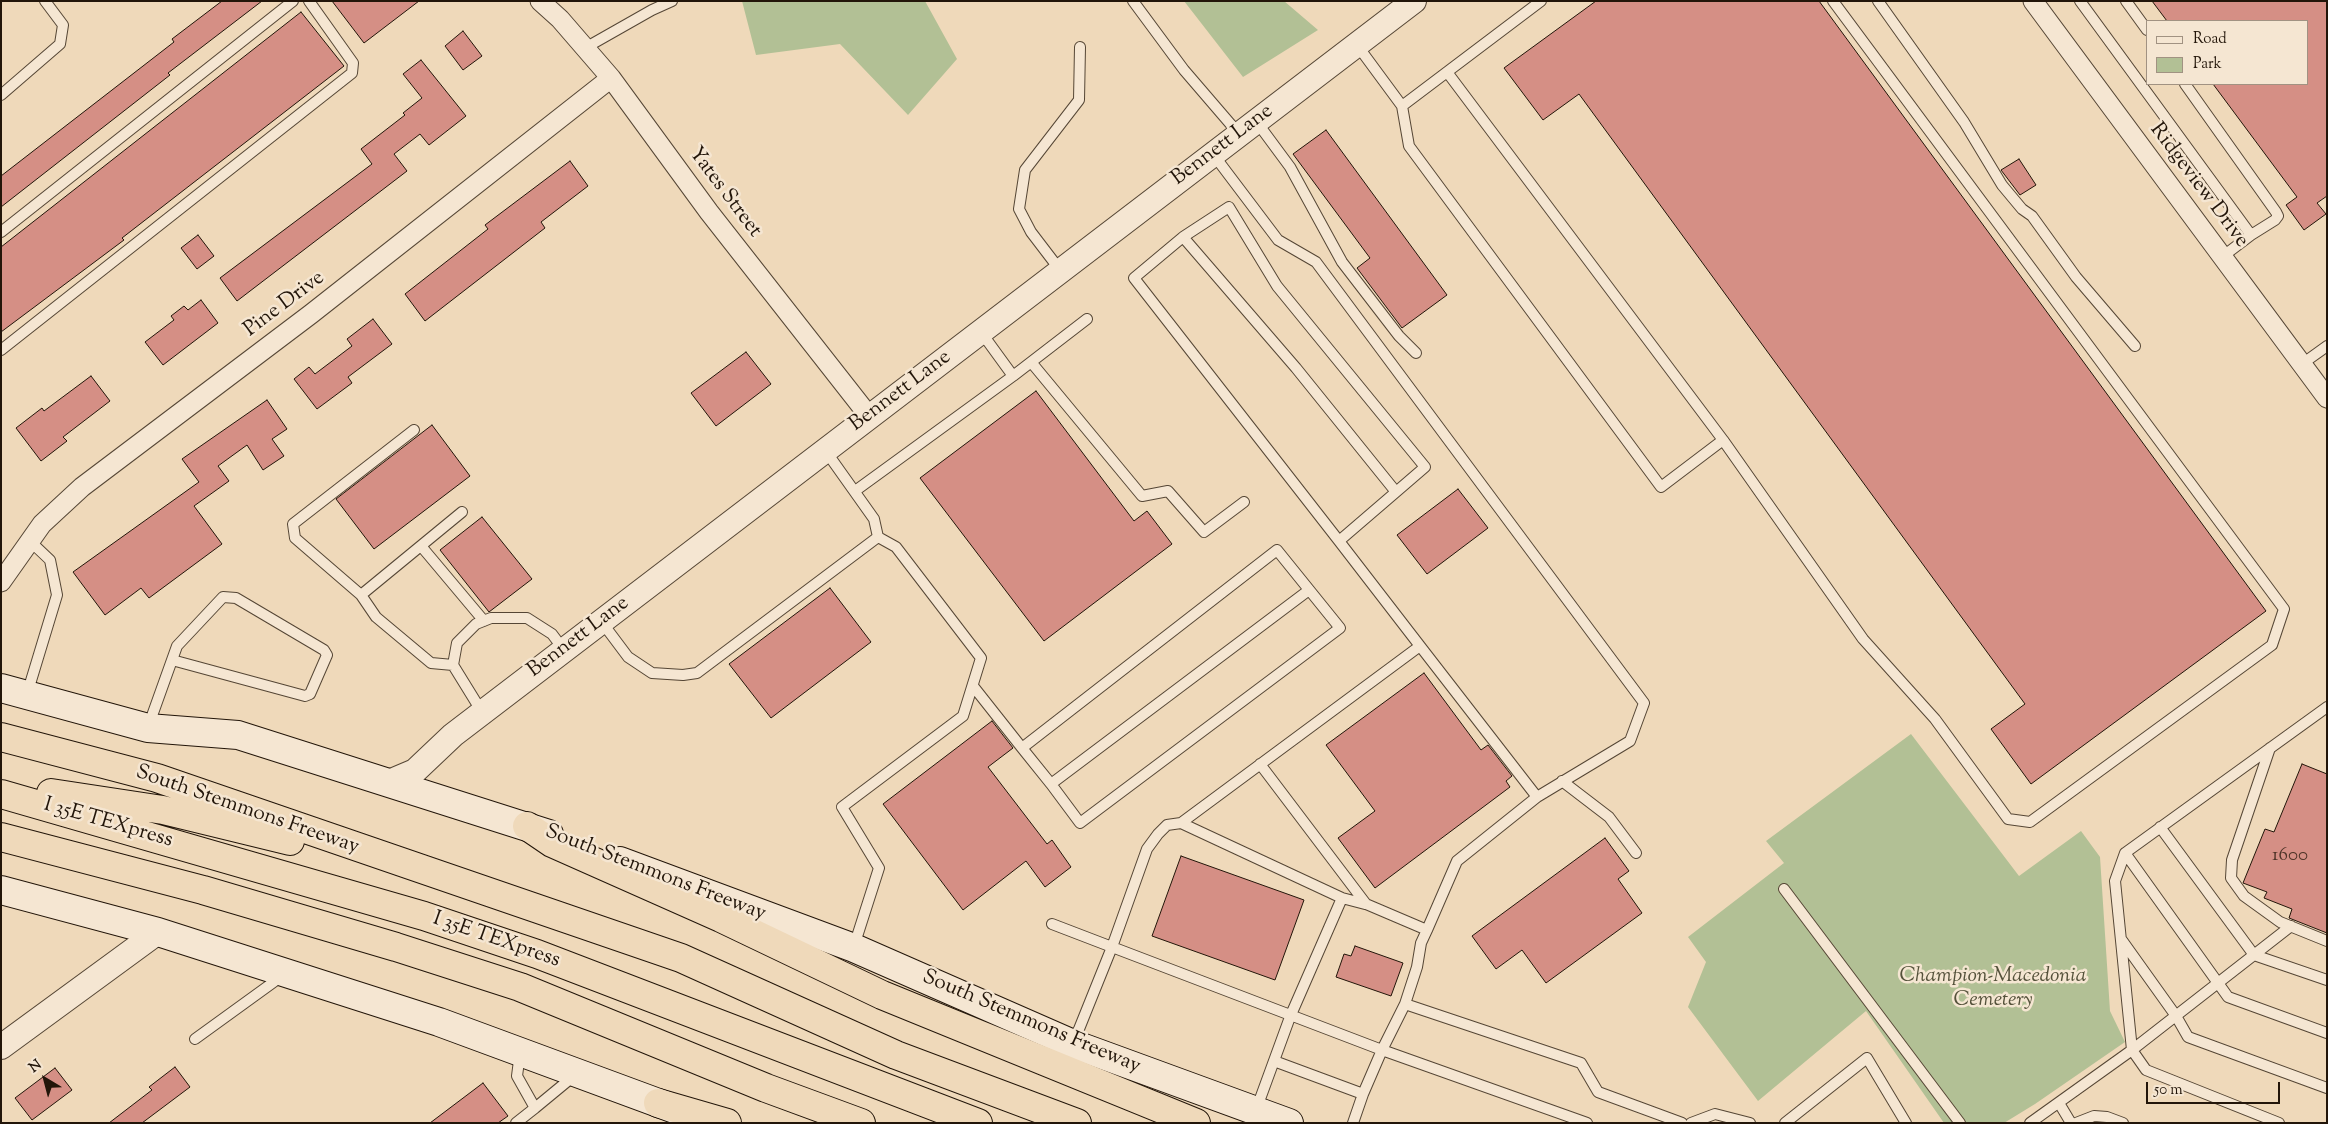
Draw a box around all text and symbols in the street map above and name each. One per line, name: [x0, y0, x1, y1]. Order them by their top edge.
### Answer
legend: [2146, 20, 2308, 85]
text: Road: [2193, 29, 2227, 50]
text: Park: [2193, 54, 2222, 75]
street label: Bennett Lane: [1167, 100, 1279, 192]
street label: Ridgeview Drive: [2143, 119, 2253, 253]
street label: Yates Street: [682, 143, 766, 243]
street label: Pine Drive: [240, 267, 330, 343]
street label: Bennett Lane: [845, 346, 957, 438]
street label: Bennett Lane: [523, 592, 635, 684]
street label: South Stemmons Freeway: [132, 761, 362, 861]
street label: I 35E TEXpress: [41, 794, 175, 854]
street label: South Stemmons Freeway: [541, 820, 769, 928]
house number: 1600: [2272, 846, 2308, 868]
street label: I 35E TEXpress: [429, 907, 563, 975]
park label: Champion-Macedonia Cemetery: [1900, 964, 2086, 1014]
street label: South Stemmons Freeway: [918, 966, 1144, 1080]
north arrow: [20, 1054, 70, 1104]
text: N: [25, 1056, 46, 1078]
scale bar: [2148, 1072, 2282, 1104]
text: 50 m: [2154, 1080, 2183, 1101]

